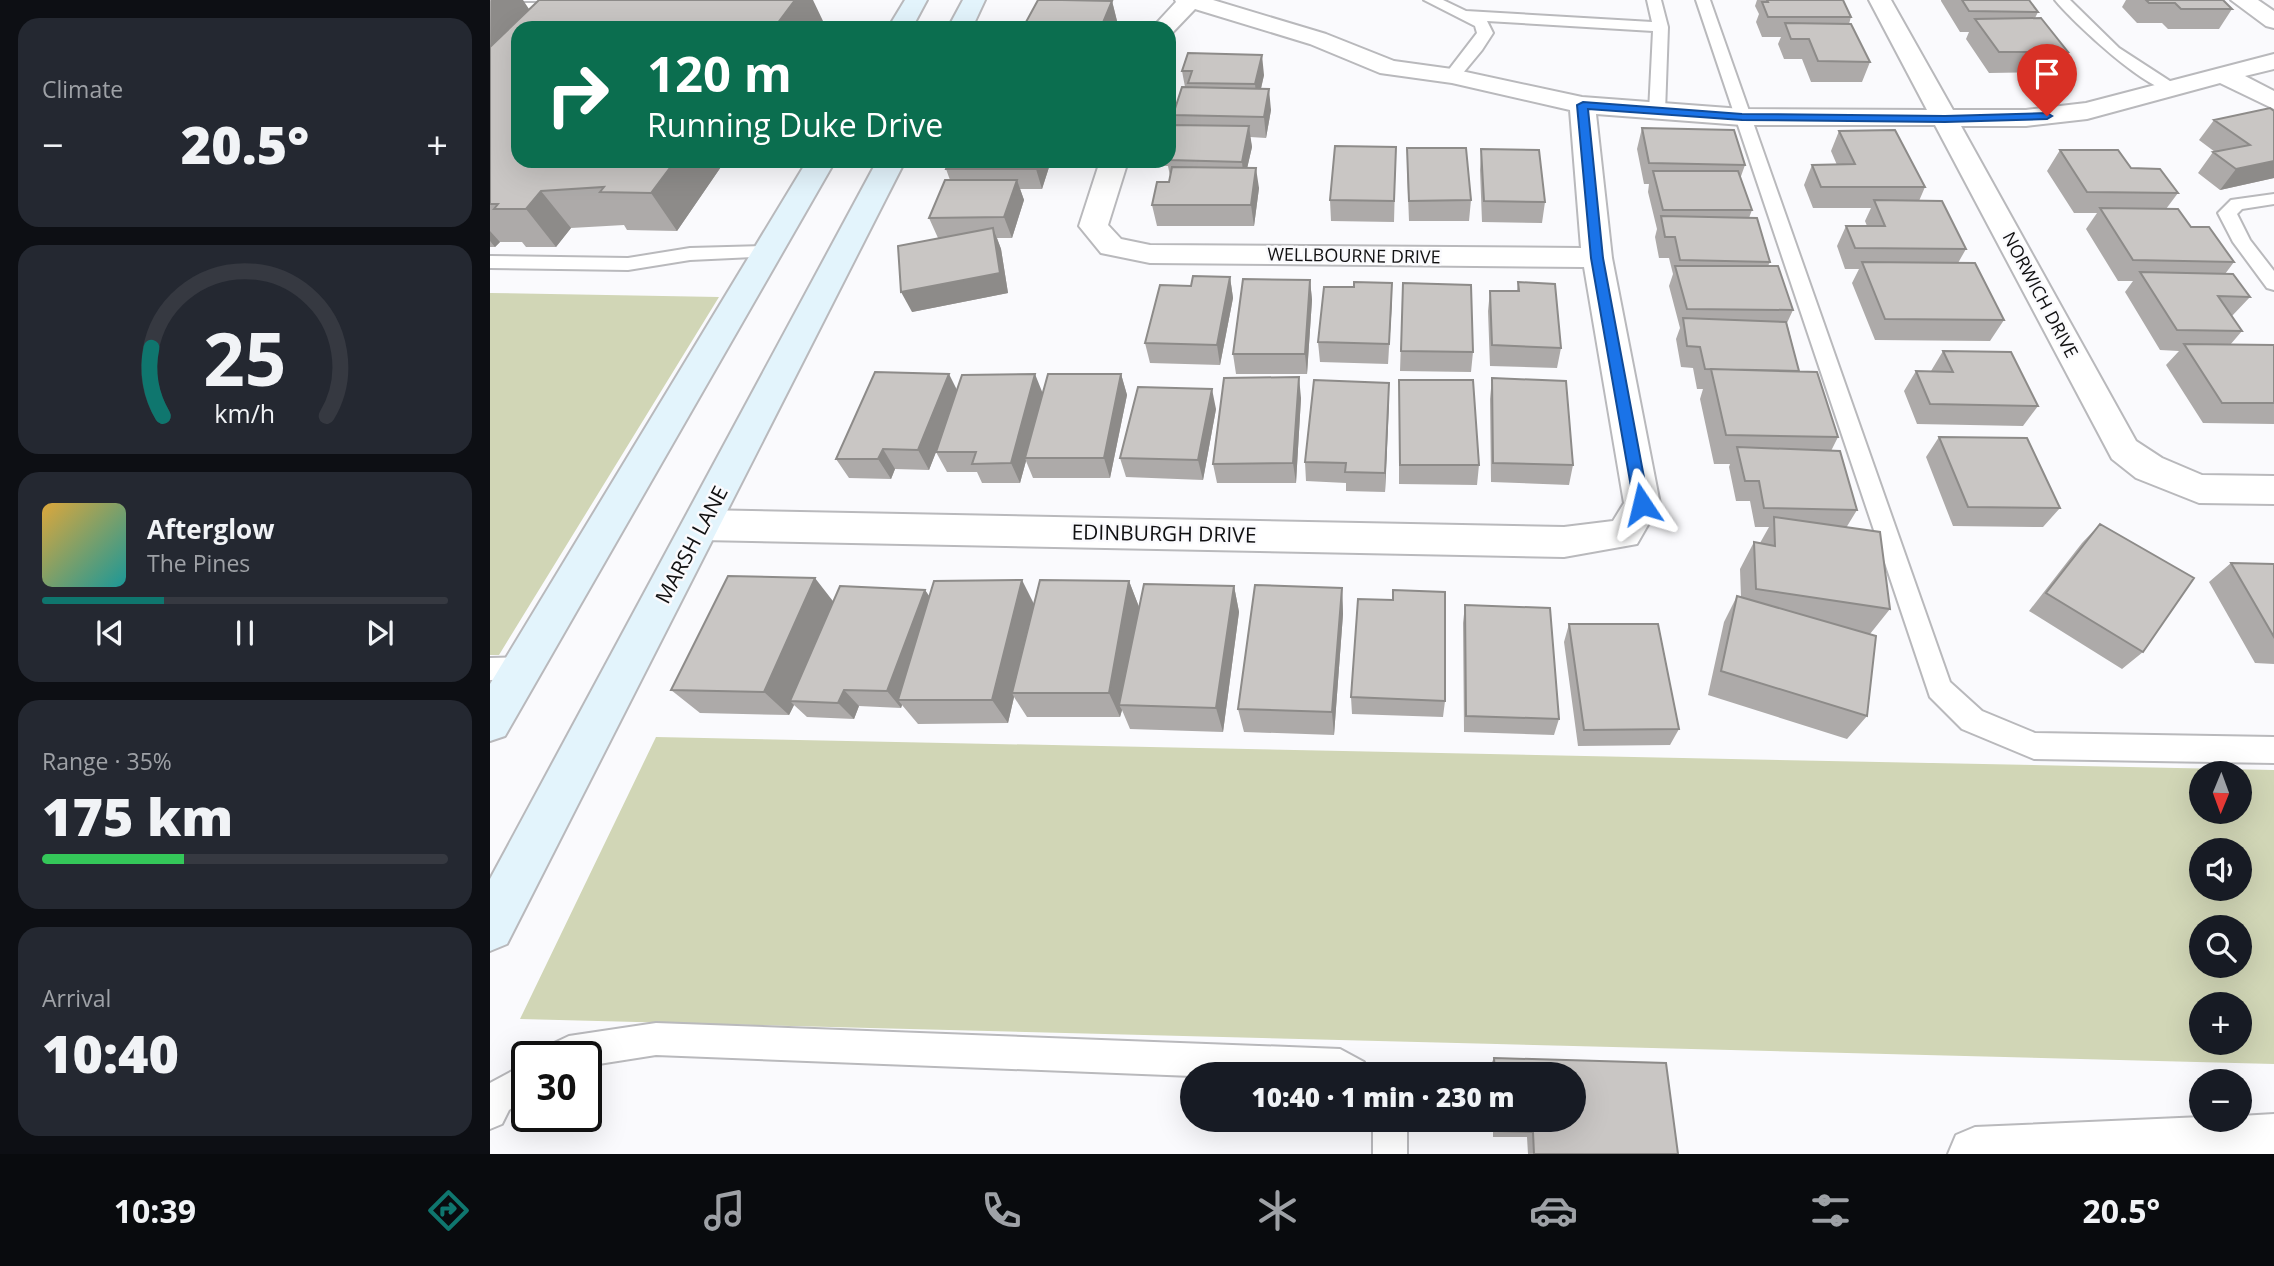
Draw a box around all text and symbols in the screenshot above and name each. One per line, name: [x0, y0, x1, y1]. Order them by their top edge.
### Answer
text: 120 m: [647, 40, 792, 106]
pin: [2017, 44, 2077, 116]
icon: right: [532, 49, 623, 140]
icon: arrive: [2028, 55, 2066, 93]
text: Climate: [42, 73, 123, 105]
text: Running Duke Drive: [647, 103, 943, 146]
text: 20.5°: [181, 108, 309, 179]
text: −: [42, 118, 64, 170]
text: +: [426, 118, 448, 170]
street label: NORWICH DRIVE: [1998, 227, 2084, 362]
street label: WELLBOURNE DRIVE: [1267, 241, 1441, 269]
text: 25: [203, 308, 287, 407]
text: km/h: [215, 396, 275, 430]
position arrow: [1605, 467, 1679, 541]
street label: MARSH LANE: [648, 481, 734, 608]
text: Afterglow: [147, 511, 274, 547]
street label: EDINBURGH DRIVE: [1071, 517, 1257, 549]
text: The Pines: [147, 547, 250, 579]
icon: previous: [91, 614, 129, 652]
icon: pause: [226, 614, 264, 652]
icon: next: [361, 614, 399, 652]
text: Range · 35%: [42, 745, 172, 777]
north arrow: [2189, 761, 2252, 824]
map controls: [2189, 761, 2252, 1132]
text: 175 km: [42, 780, 233, 851]
button: sound: [2189, 838, 2252, 901]
button: search: [2189, 915, 2252, 978]
text: Arrival: [42, 982, 111, 1014]
button: +: [2189, 992, 2252, 1055]
text: 10:40: [42, 1017, 179, 1088]
speed limit sign: 30: [511, 1041, 602, 1132]
button: −: [2189, 1069, 2252, 1132]
text: 10:40 · 1 min · 230 m: [1252, 1079, 1514, 1115]
icon: directions: [424, 1186, 473, 1235]
icon: music: [700, 1186, 749, 1235]
icon: phone: [977, 1186, 1026, 1235]
icon: climate: [1253, 1186, 1302, 1235]
icon: car: [1529, 1186, 1578, 1235]
icon: filters: [1806, 1186, 1855, 1235]
text: 10:39: [114, 1189, 196, 1232]
text: 20.5°: [2082, 1189, 2160, 1232]

